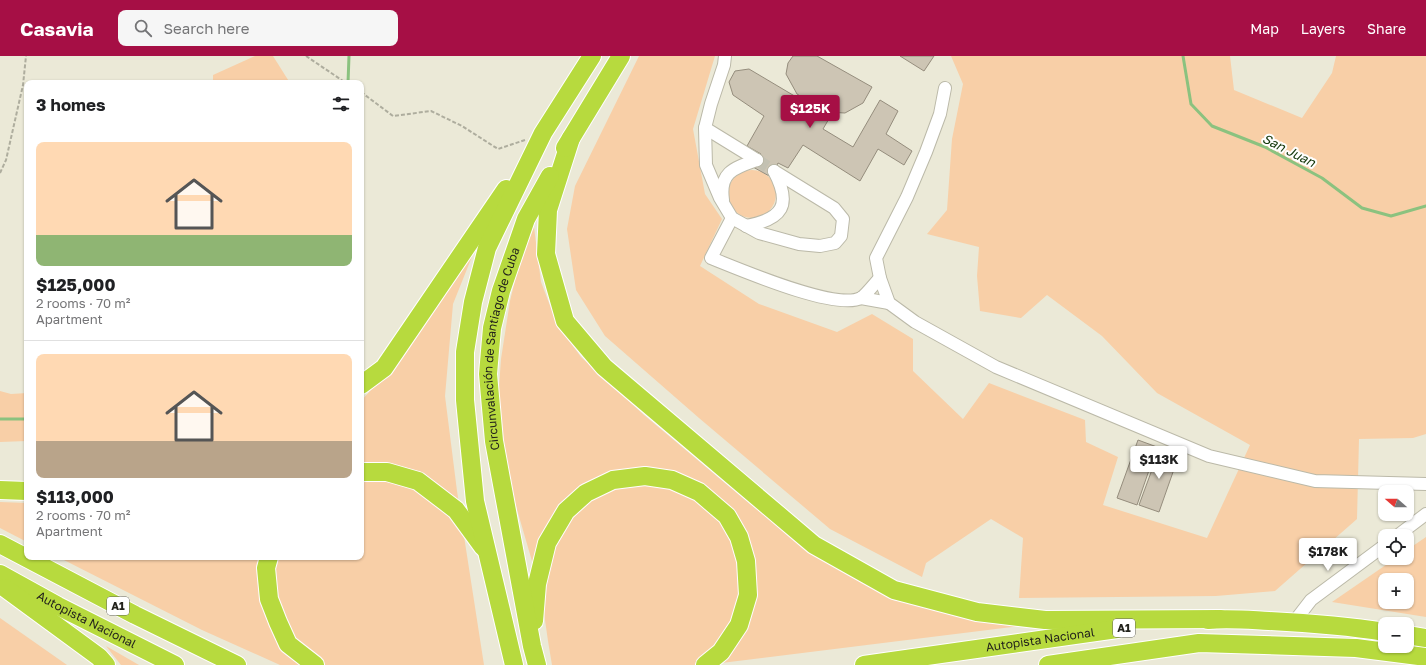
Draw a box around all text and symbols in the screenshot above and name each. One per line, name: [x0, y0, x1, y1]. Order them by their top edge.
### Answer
search box: [118, 10, 398, 46]
text: Casavia: [20, 17, 94, 40]
icon: search: [132, 17, 154, 39]
text: Search here: [164, 19, 249, 37]
text: Map: [1250, 20, 1279, 37]
text: Layers: [1301, 20, 1345, 37]
text: Share: [1367, 20, 1406, 37]
icon: filters: [330, 93, 352, 115]
text: 3 homes: [36, 94, 106, 115]
pin: $125K: [782, 95, 838, 129]
text: $125K: [790, 100, 830, 116]
water label: San Juan: [1260, 130, 1319, 171]
icon: home: [158, 168, 230, 240]
street label: Circunvalación de Santiago de Cuba: [480, 245, 523, 452]
text: $125,000: [36, 274, 115, 295]
text: 2 rooms · 70 m²: [36, 295, 131, 311]
text: Apartment: [36, 311, 103, 327]
icon: home: [158, 380, 230, 452]
pin: $113K: [1131, 446, 1187, 480]
text: $113K: [1139, 451, 1179, 467]
north arrow: [1378, 485, 1414, 521]
map controls: [1378, 485, 1414, 653]
text: $113,000: [36, 486, 114, 507]
text: 2 rooms · 70 m²: [36, 507, 131, 523]
text: Apartment: [36, 523, 103, 539]
button: locate: [1378, 529, 1414, 565]
pin: $178K: [1300, 538, 1356, 572]
text: $178K: [1308, 543, 1348, 559]
button: +: [1378, 573, 1414, 609]
street label: Autopista Nacional: [34, 588, 139, 651]
road number: A1: [107, 597, 129, 615]
button: −: [1378, 617, 1414, 653]
road number: A1: [1113, 619, 1135, 637]
street label: Autopista Nacional: [985, 624, 1096, 655]

